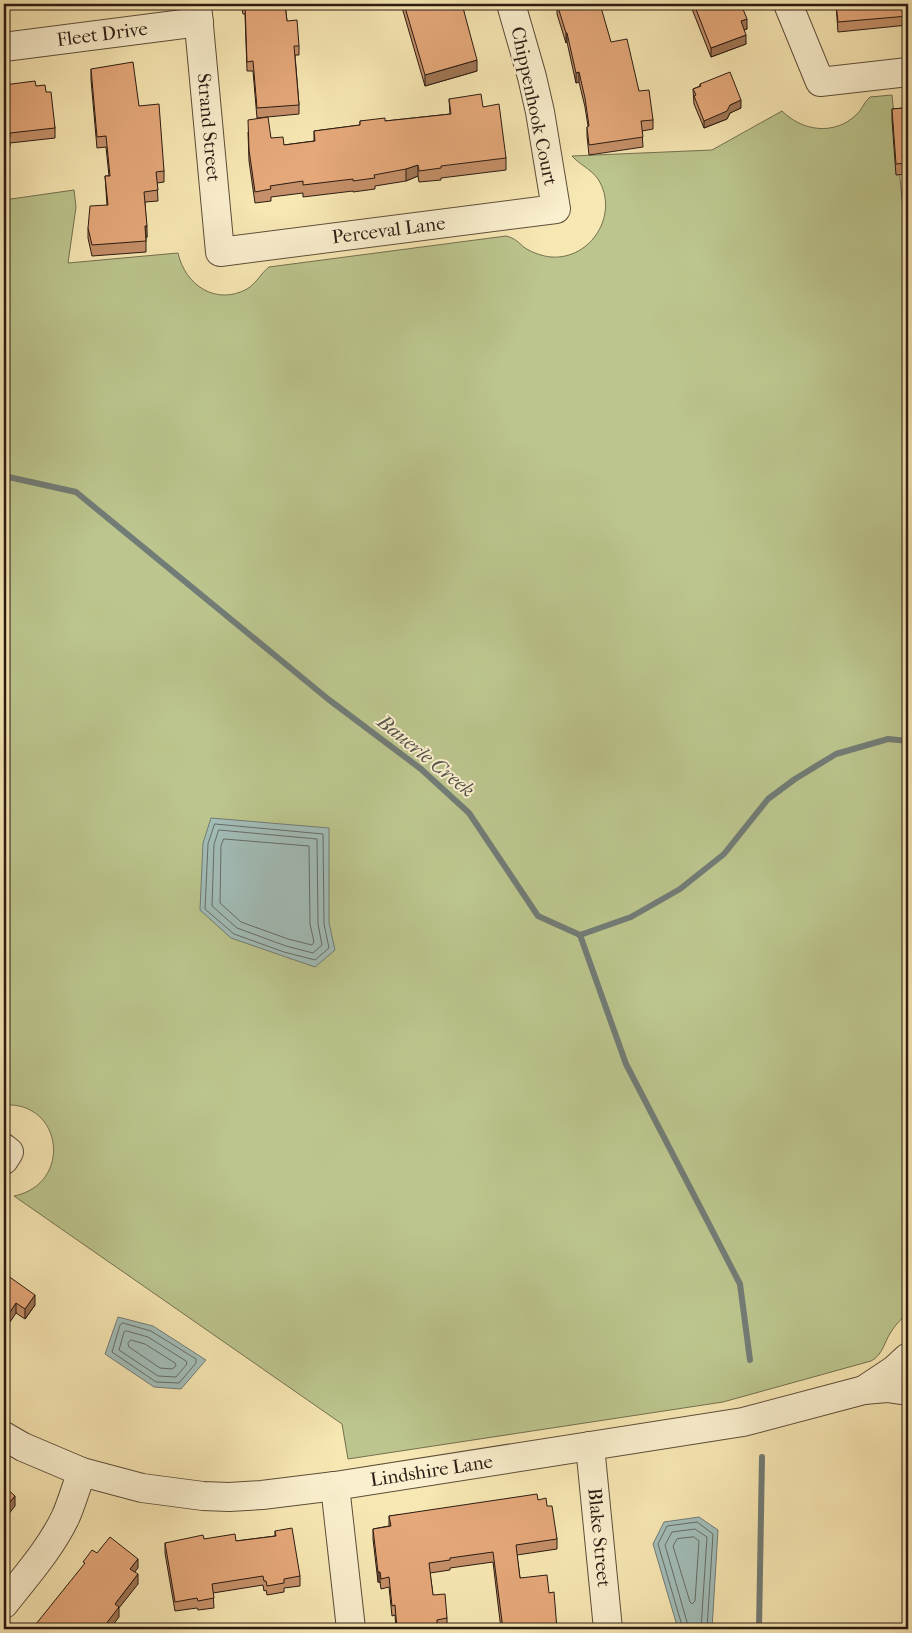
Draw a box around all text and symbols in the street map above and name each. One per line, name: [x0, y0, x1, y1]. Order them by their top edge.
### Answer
street label: Fleet Drive: [55, 18, 149, 51]
street label: Chippenhook Court: [506, 25, 562, 188]
street label: Strand Street: [192, 72, 224, 183]
street label: Perceval Lane: [331, 212, 447, 249]
water label: Bauerle Creek: [372, 709, 479, 802]
street label: Lindshire Lane: [369, 1450, 494, 1491]
street label: Blake Street: [583, 1487, 615, 1588]

